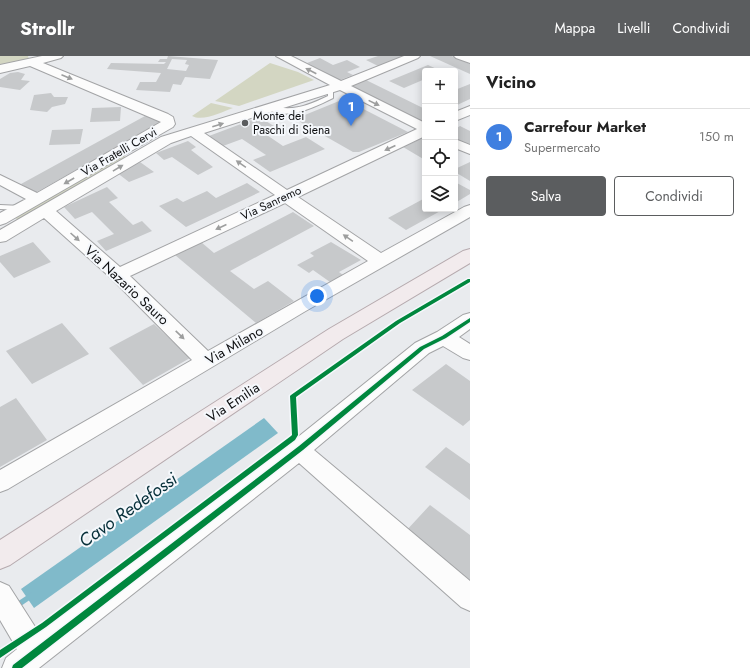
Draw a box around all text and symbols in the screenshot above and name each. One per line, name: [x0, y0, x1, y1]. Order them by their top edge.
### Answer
text: Strollr: [20, 15, 75, 42]
text: Mappa: [554, 18, 595, 38]
text: Livelli: [617, 18, 650, 38]
text: Condividi: [672, 18, 730, 38]
one-way arrow: [305, 68, 316, 74]
map controls: [422, 68, 458, 212]
button: +: [422, 68, 458, 104]
text: Vicino: [486, 70, 536, 94]
one-way arrow: [62, 74, 73, 80]
pin: 1: [338, 93, 364, 126]
one-way arrow: [368, 100, 380, 106]
button: −: [422, 104, 458, 140]
place label: Monte dei Paschi di Siena: [253, 107, 330, 139]
text: Carrefour Market: [524, 116, 646, 138]
marker: Monte dei Paschi di Siena: [240, 118, 250, 128]
one-way arrow: [212, 121, 224, 127]
street label: Via Fratelli Cervi: [78, 123, 160, 181]
text: 1: [496, 127, 502, 146]
text: 150 m: [699, 127, 734, 146]
text: Supermercato: [524, 138, 600, 157]
button: locate: [422, 140, 458, 176]
one-way arrow: [384, 145, 395, 151]
one-way arrow: [236, 160, 246, 168]
one-way arrow: [113, 164, 123, 172]
button: layers: [422, 176, 458, 212]
button: Salva: [486, 176, 606, 216]
button: Condividi: [614, 176, 734, 216]
one-way arrow: [63, 177, 75, 184]
street label: Via Sanremo: [238, 181, 305, 225]
one-way arrow: [216, 224, 227, 230]
one-way arrow: [70, 232, 80, 242]
one-way arrow: [343, 234, 353, 242]
street label: Via Nazario Sauro: [80, 241, 174, 330]
your location: [307, 286, 327, 306]
street label: Via Milano: [201, 320, 267, 370]
one-way arrow: [175, 331, 185, 340]
street label: Via Emilia: [203, 377, 263, 427]
water label: Cavo Redefossi: [73, 466, 183, 554]

